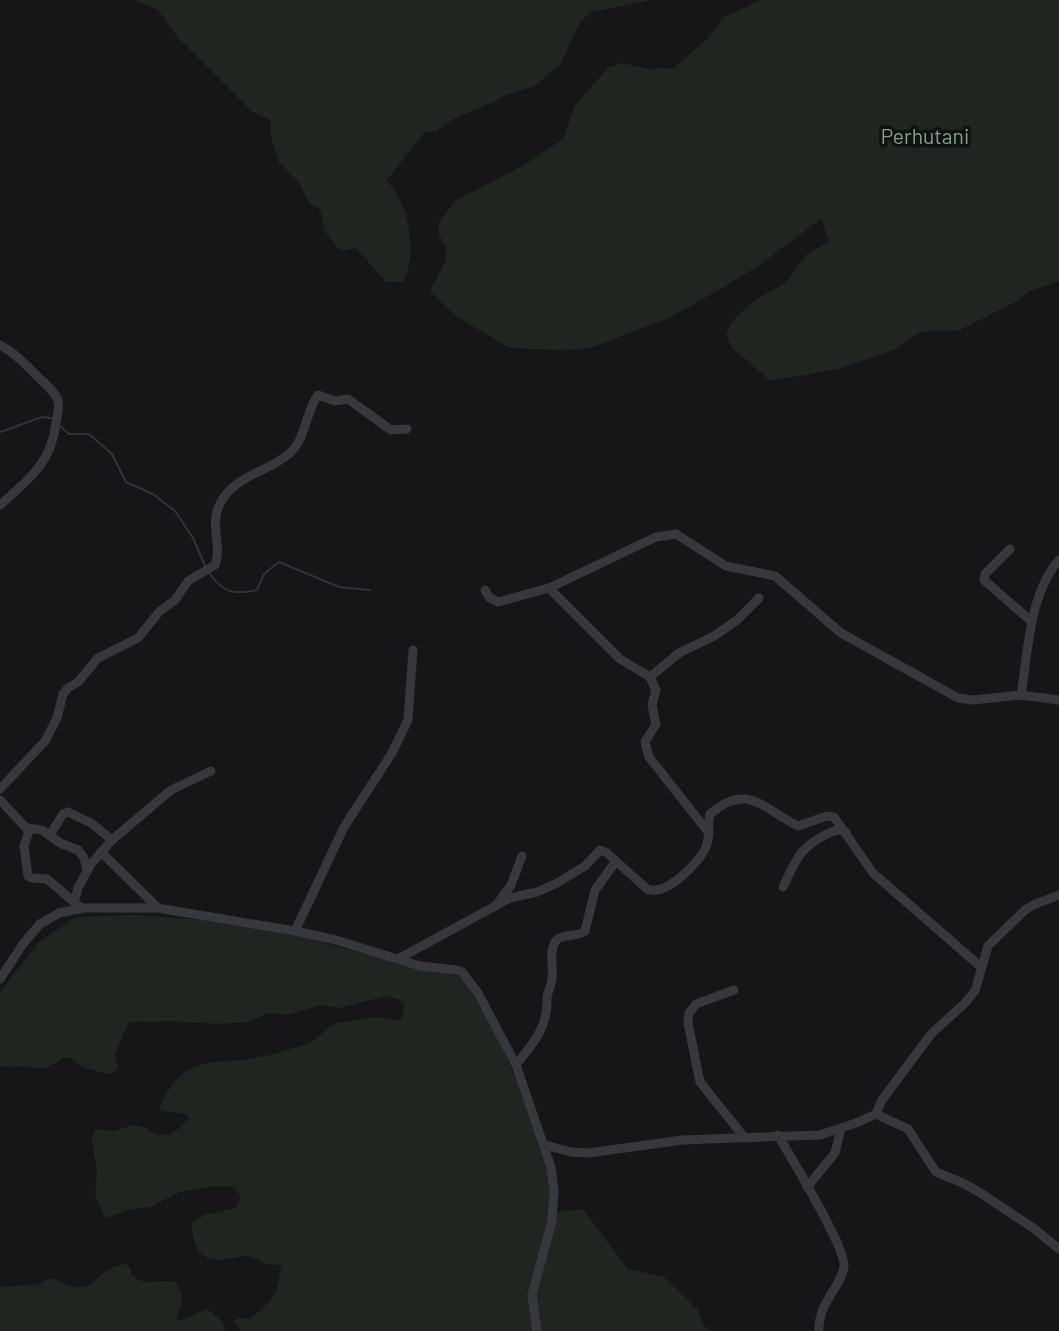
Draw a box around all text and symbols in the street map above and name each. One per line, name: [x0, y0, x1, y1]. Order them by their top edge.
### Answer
park label: Perhutani: [881, 123, 969, 148]

